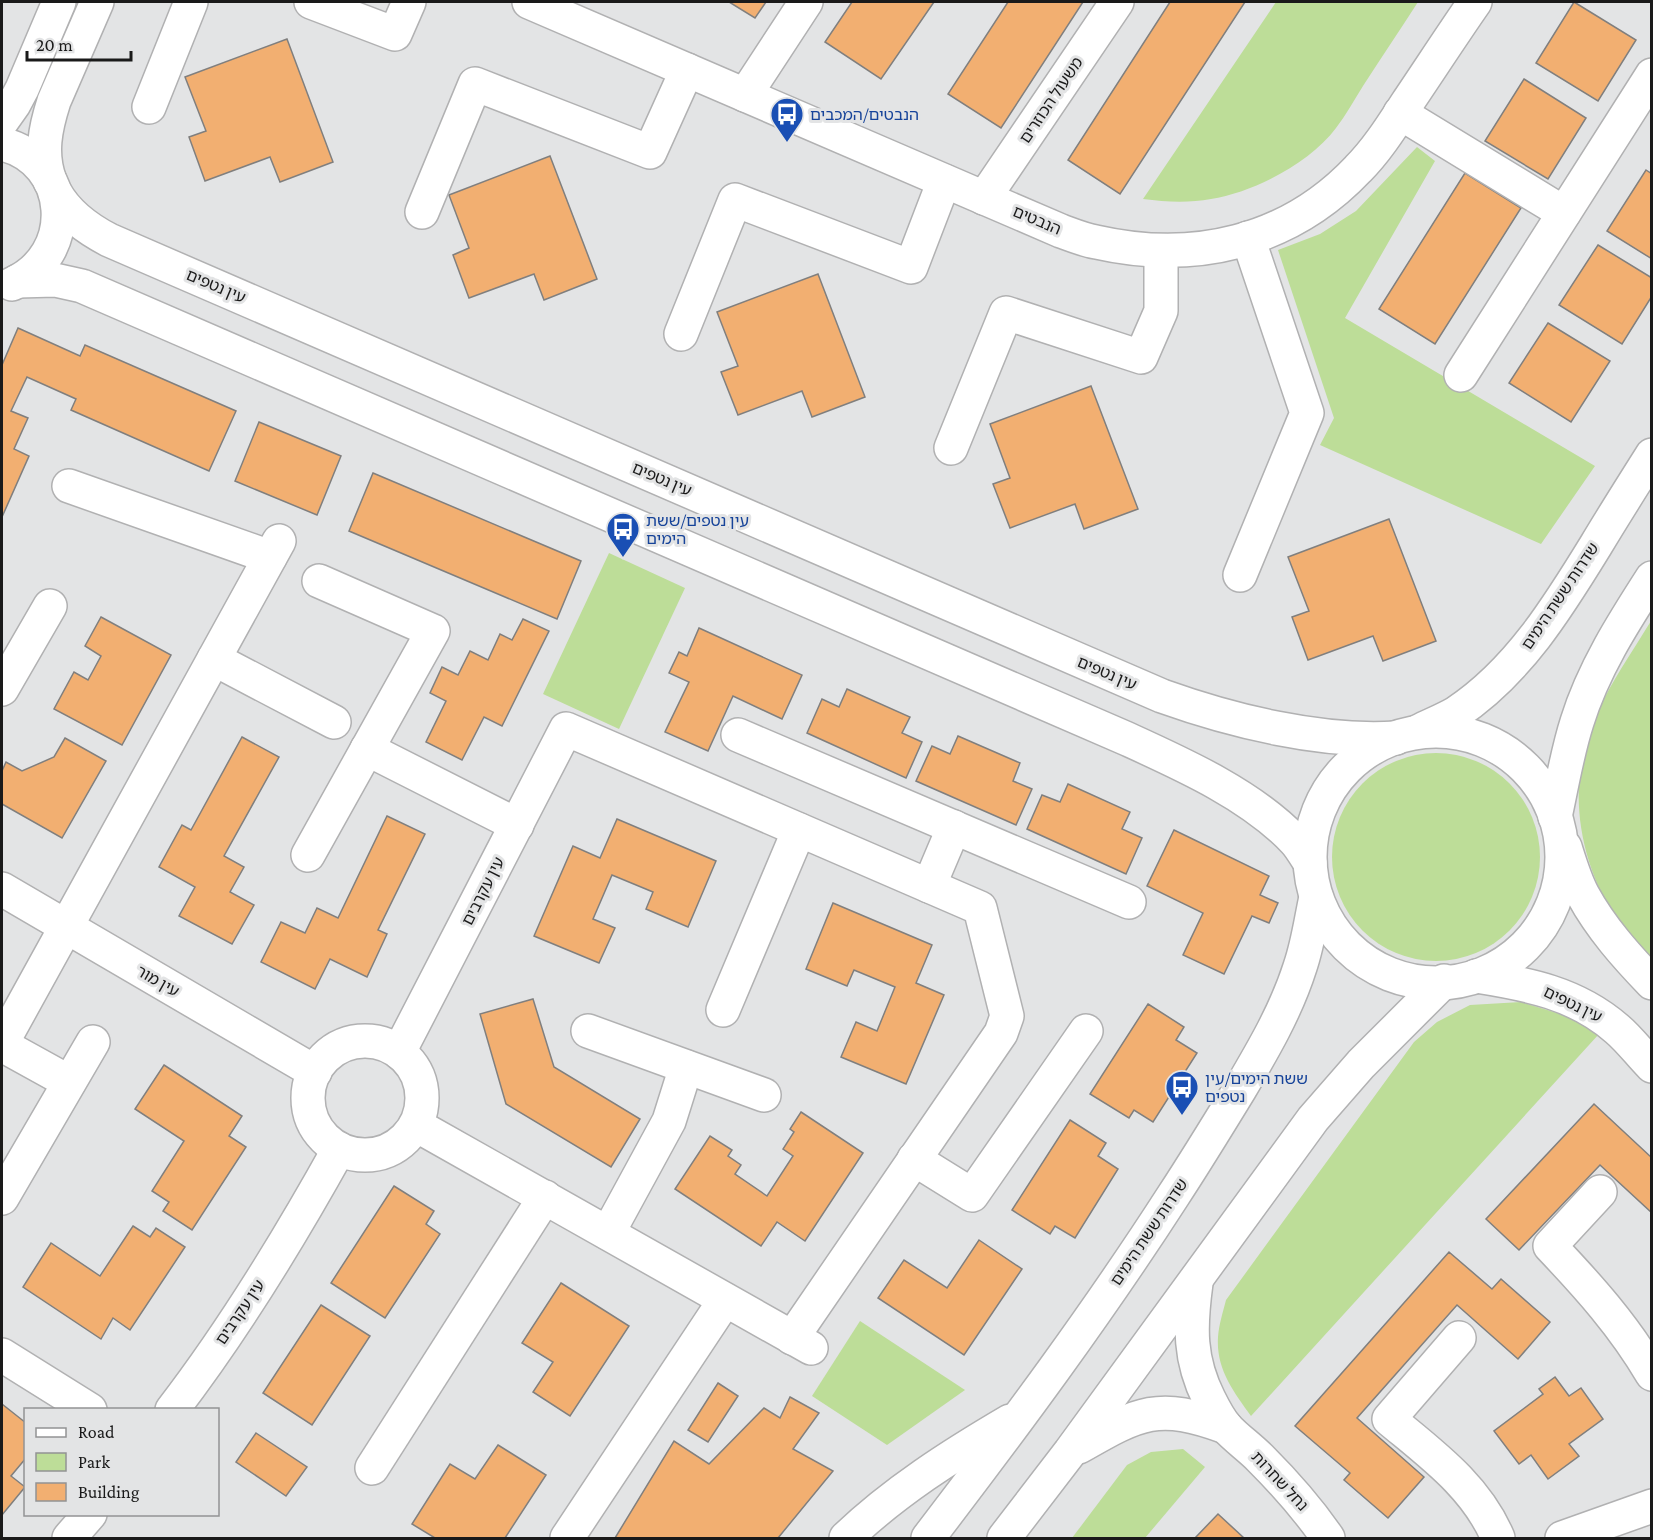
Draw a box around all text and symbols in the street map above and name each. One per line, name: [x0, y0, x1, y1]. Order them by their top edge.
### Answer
scale bar: [27, 24, 130, 62]
text: 20 m: [36, 35, 73, 55]
street label: משעול הכוזרים: [1016, 54, 1086, 146]
bus stop icon: הנבטים/המכבים: [769, 96, 805, 143]
place label: הנבטים/המכבים: [810, 106, 919, 123]
street label: הנבטים: [1010, 202, 1064, 238]
street label: עין נטפים: [184, 266, 248, 306]
street label: עין נטפים: [630, 459, 694, 499]
bus stop icon: עין נטפים/ששת הימים: [605, 511, 641, 558]
place label: עין נטפים/ששת הימים: [646, 512, 749, 547]
street label: שדרות ששת הימים: [1518, 540, 1602, 652]
street label: עין נטפים: [1075, 653, 1139, 693]
street label: עין עקרבים: [459, 854, 507, 928]
street label: עין מור: [134, 962, 182, 1000]
street label: עין נטפים: [1541, 983, 1605, 1025]
bus stop icon: ששת הימים/עין נטפים: [1164, 1069, 1200, 1116]
place label: ששת הימים/עין נטפים: [1205, 1070, 1308, 1105]
street label: שדרות ששת הימים: [1107, 1176, 1191, 1288]
street label: עין עקרבים: [212, 1277, 268, 1347]
legend: [24, 1408, 219, 1516]
text: Road: [78, 1422, 115, 1442]
street label: נחל שחרות: [1248, 1448, 1312, 1514]
text: Park: [78, 1452, 110, 1472]
text: Building: [78, 1482, 140, 1502]

